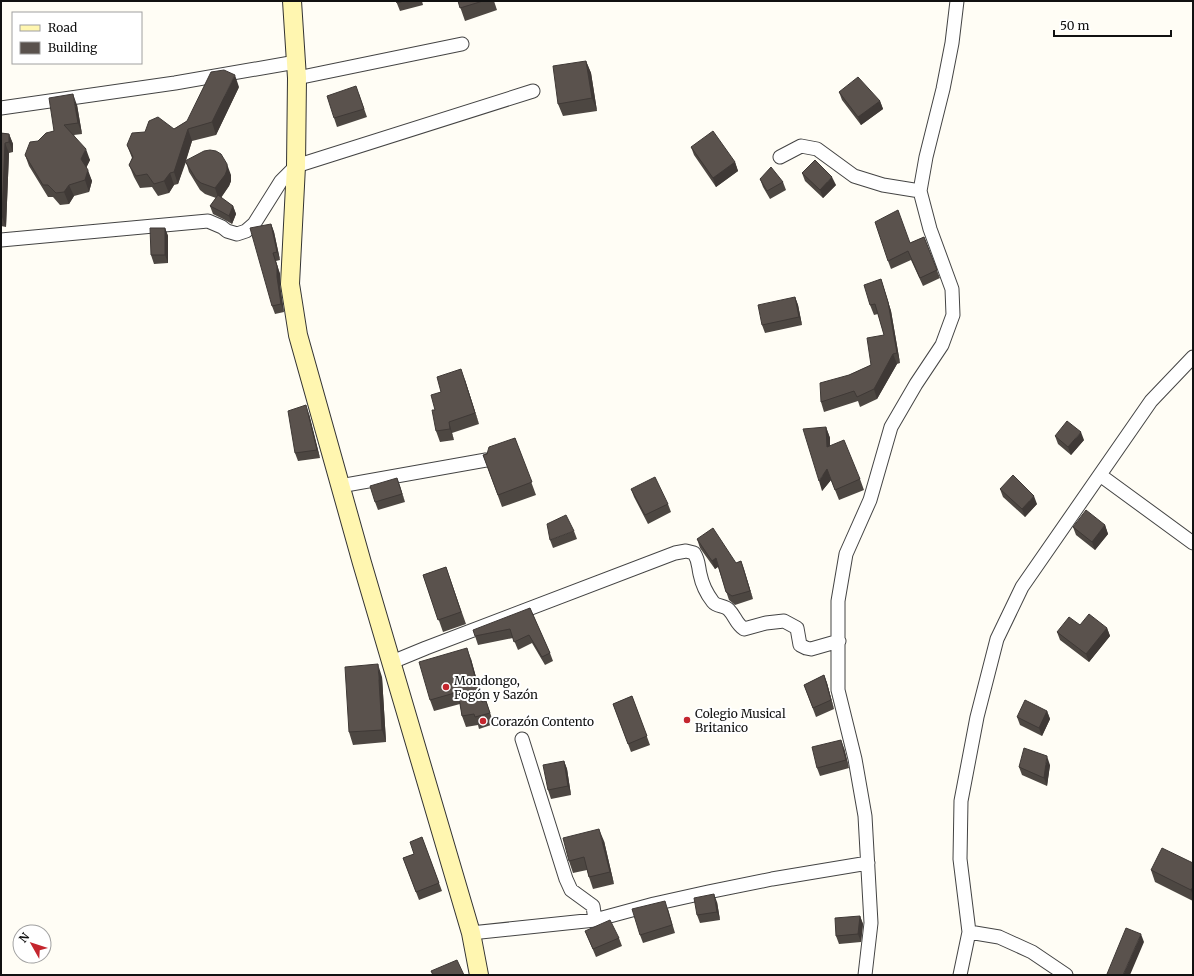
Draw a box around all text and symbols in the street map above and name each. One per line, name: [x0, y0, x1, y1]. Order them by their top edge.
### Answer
legend: [12, 12, 142, 64]
scale bar: [1054, 12, 1171, 38]
text: 50 m: [1060, 18, 1089, 33]
text: Road: [48, 20, 77, 35]
text: Building: [48, 40, 98, 55]
place label: Mondongo, Fogón y Sazón: [454, 673, 538, 702]
marker: Mondongo, Fogón y Sazón: [441, 682, 451, 692]
place label: Colegio Musical Britanico: [695, 706, 786, 735]
place label: Corazón Contento: [491, 714, 594, 729]
marker: Colegio Musical Britanico: [682, 715, 692, 725]
marker: Corazón Contento: [478, 716, 488, 726]
north arrow: [12, 924, 52, 964]
text: N: [16, 930, 33, 945]

